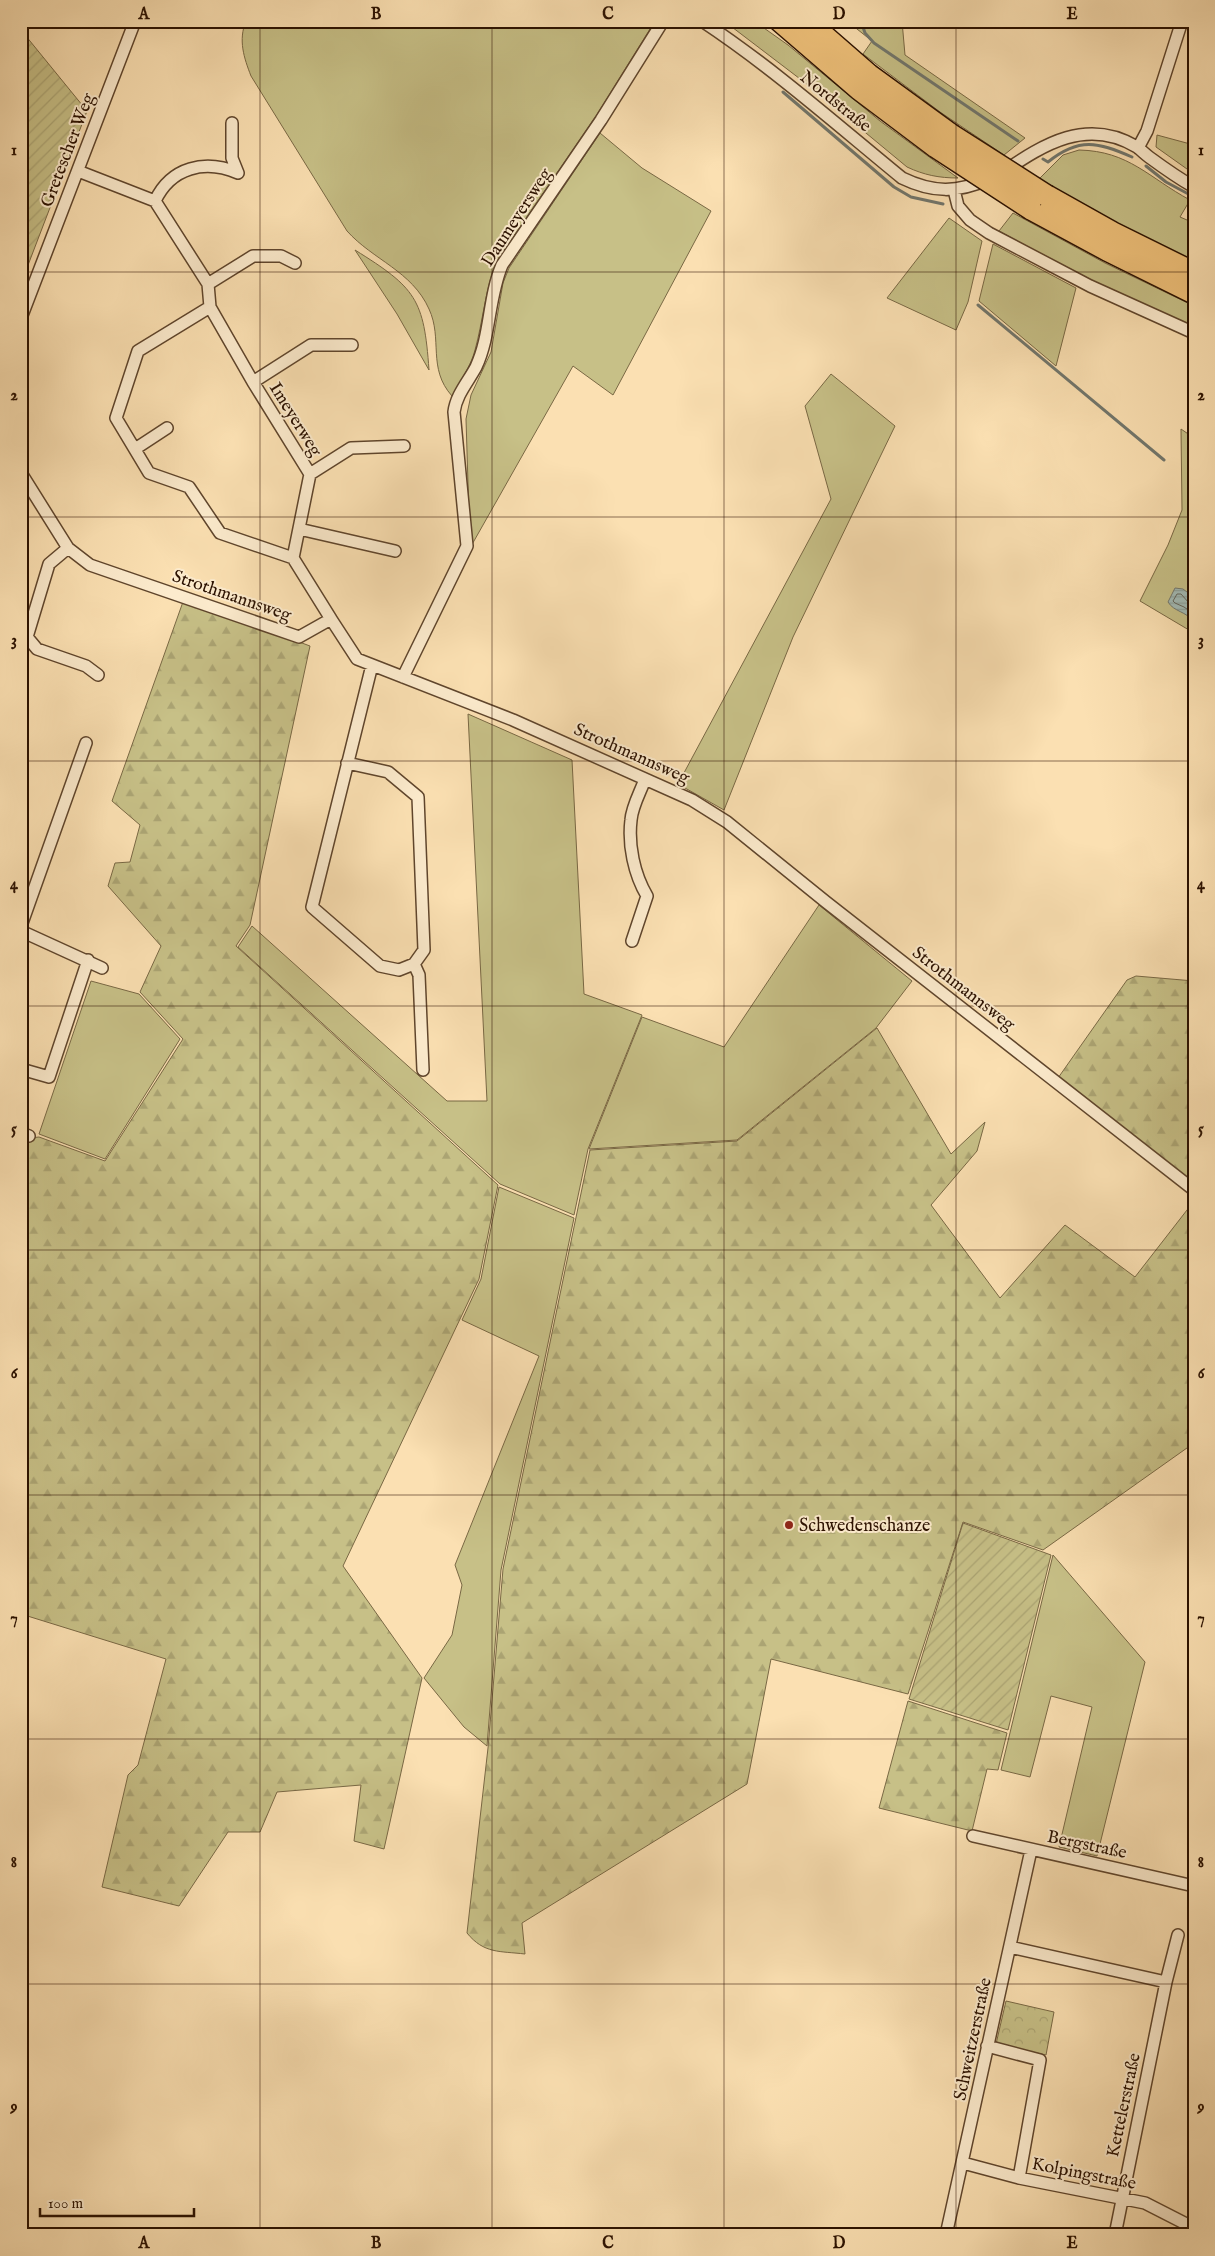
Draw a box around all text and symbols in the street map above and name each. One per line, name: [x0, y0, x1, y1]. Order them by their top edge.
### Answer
text: A: [138, 5, 151, 25]
text: B: [371, 5, 382, 25]
text: C: [602, 5, 614, 25]
text: D: [833, 5, 846, 25]
text: E: [1066, 5, 1078, 25]
street label: Nordstraße: [795, 66, 875, 138]
street label: Gretescher Weg: [36, 90, 101, 211]
text: 1: [11, 141, 17, 161]
text: 1: [1198, 141, 1204, 161]
street label: Daumeyersweg: [477, 164, 558, 272]
street label: Imeyerweg: [263, 378, 327, 461]
text: 2: [10, 386, 18, 406]
text: 2: [1197, 386, 1205, 406]
street label: Strothmannsweg: [169, 565, 294, 628]
text: 3: [11, 631, 17, 651]
text: 3: [1198, 631, 1204, 651]
street label: Strothmannsweg: [570, 719, 693, 790]
text: 4: [10, 875, 19, 895]
text: 4: [1197, 875, 1206, 895]
street label: Strothmannsweg: [907, 942, 1019, 1037]
text: 5: [11, 1120, 17, 1140]
text: 5: [1198, 1120, 1204, 1140]
text: 6: [11, 1364, 19, 1384]
text: 6: [1198, 1364, 1206, 1384]
place label: Schwedenschanze: [799, 1515, 930, 1538]
marker: Schwedenschanze: [783, 1519, 795, 1531]
text: 7: [10, 1609, 18, 1629]
text: 7: [1197, 1609, 1205, 1629]
street label: Bergstraße: [1045, 1826, 1129, 1865]
text: 8: [11, 1853, 17, 1873]
text: 8: [1198, 1853, 1204, 1873]
street label: Schweitzerstraße: [949, 1976, 998, 2103]
street label: Kettelerstraße: [1102, 2051, 1147, 2160]
text: 9: [10, 2098, 18, 2118]
text: 9: [1197, 2098, 1205, 2118]
street label: Kolpingstraße: [1030, 2153, 1138, 2196]
scale bar: [40, 2186, 194, 2218]
text: 100 m: [48, 2194, 84, 2213]
text: A: [138, 2234, 151, 2254]
text: B: [371, 2234, 382, 2254]
text: C: [602, 2234, 614, 2254]
text: D: [833, 2234, 846, 2254]
text: E: [1066, 2234, 1078, 2254]

